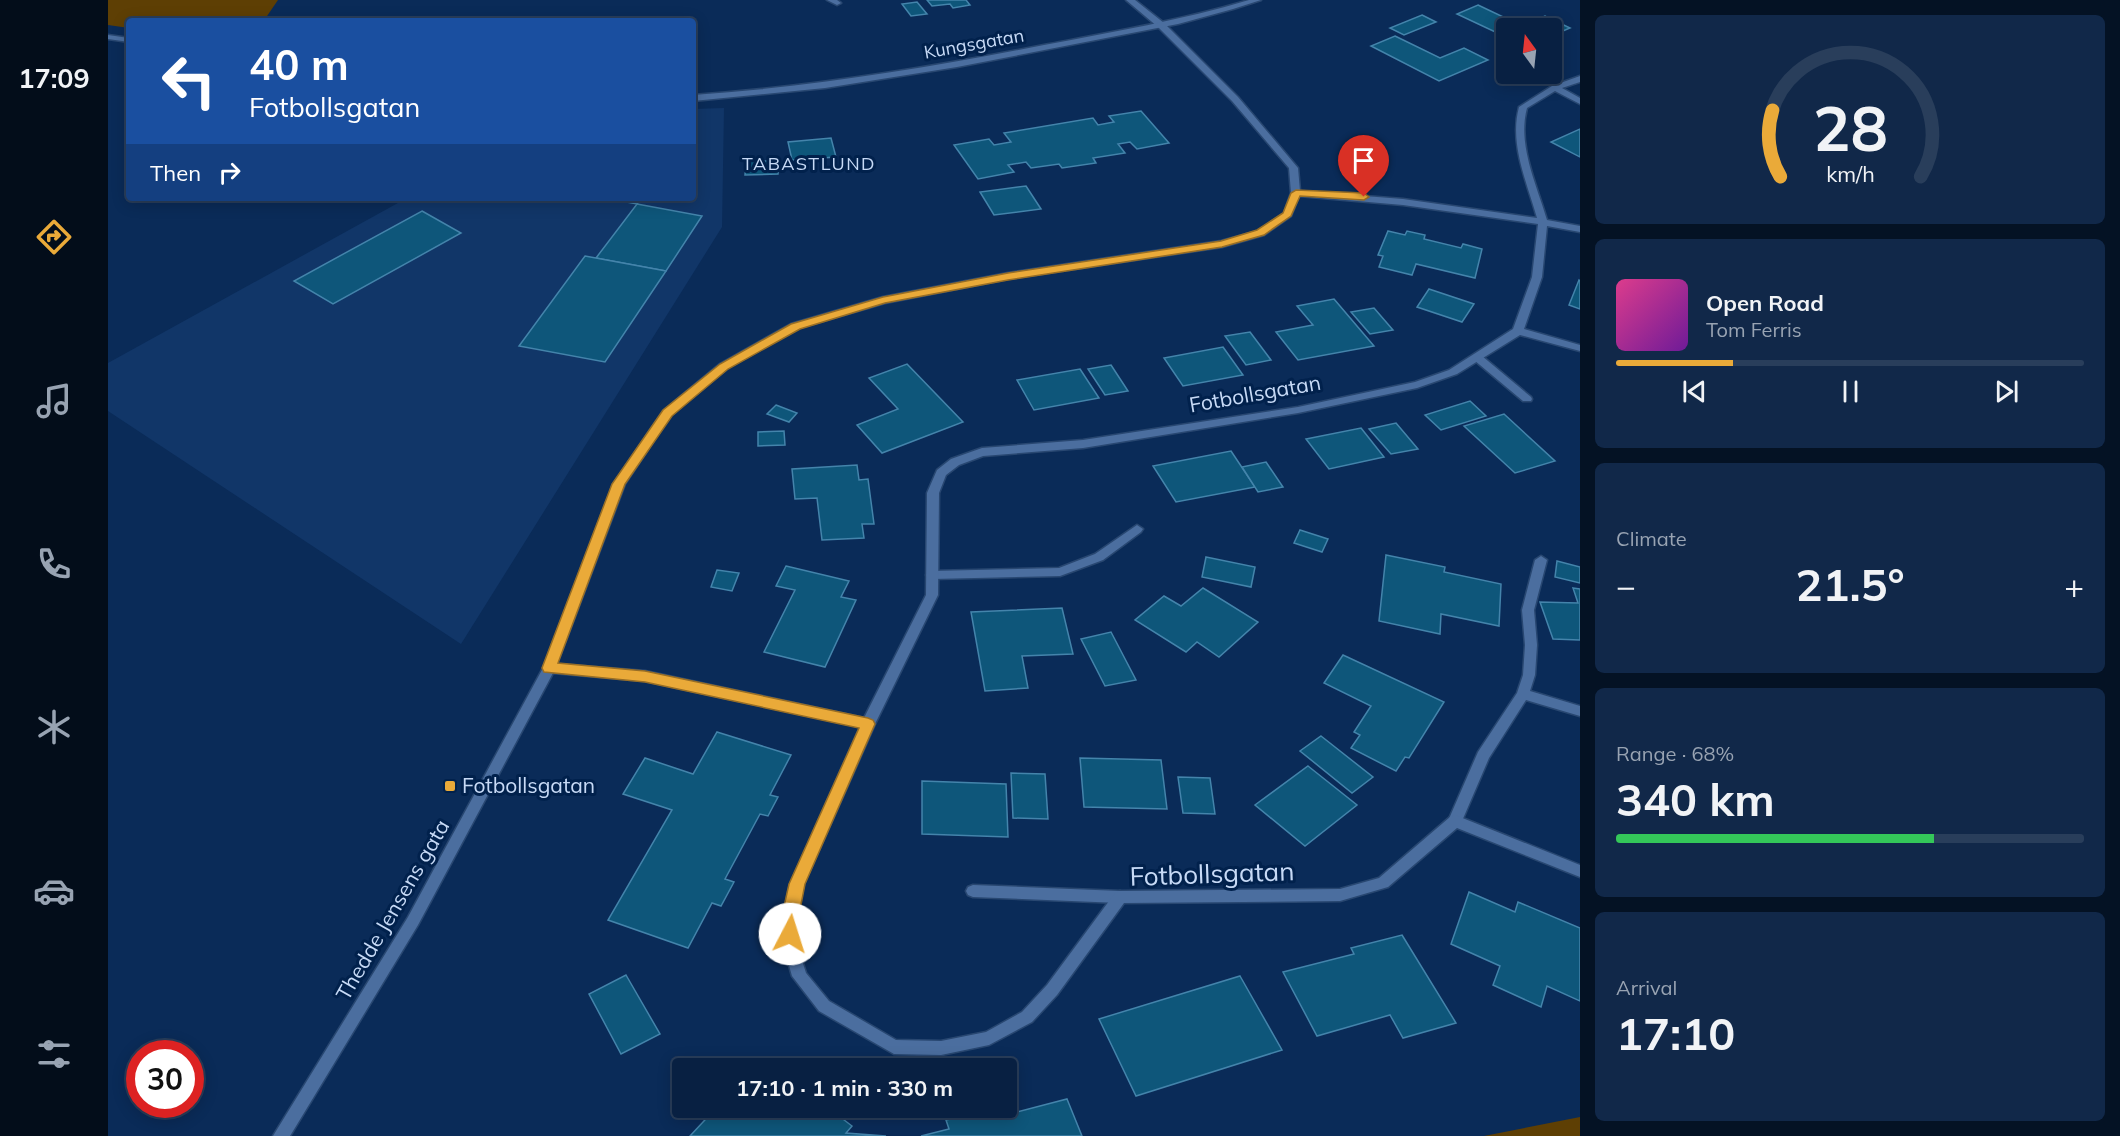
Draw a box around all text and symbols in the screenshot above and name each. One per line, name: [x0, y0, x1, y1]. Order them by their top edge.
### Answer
north arrow: [1496, 18, 1562, 84]
map controls: [1496, 18, 1562, 84]
street label: Kungsgatan: [922, 23, 1026, 64]
text: 40 m: [249, 38, 349, 91]
icon: left: [150, 42, 228, 120]
text: 17:09: [18, 61, 90, 95]
text: 28: [1813, 88, 1887, 167]
text: Fotbollsgatan: [249, 90, 420, 124]
pin: [1338, 135, 1389, 197]
icon: arrive: [1347, 144, 1380, 177]
district label: TABASTLUND: [742, 152, 876, 175]
icon: right: [213, 156, 246, 189]
text: Then: [150, 159, 201, 187]
text: km/h: [1826, 160, 1874, 187]
icon: directions: [33, 216, 75, 258]
text: Open Road: [1706, 289, 1824, 317]
text: Tom Ferris: [1706, 317, 1802, 342]
street label: Fotbollsgatan: [1187, 369, 1323, 417]
icon: previous: [1678, 375, 1711, 408]
icon: pause: [1834, 375, 1867, 408]
icon: next: [1990, 375, 2023, 408]
icon: music: [33, 380, 75, 422]
text: Climate: [1616, 526, 1687, 551]
icon: phone: [33, 543, 75, 585]
text: 21.5°: [1795, 556, 1905, 612]
text: −: [1616, 565, 1636, 606]
text: +: [2064, 565, 2084, 606]
icon: climate: [33, 706, 75, 748]
text: Range · 68%: [1616, 741, 1734, 766]
text: 340 km: [1616, 771, 1775, 827]
place label: Fotbollsgatan: [462, 772, 595, 798]
marker: Fotbollsgatan: [443, 779, 457, 793]
street label: Thedde Jensens gata: [330, 814, 454, 1005]
street label: Fotbollsgatan: [1129, 854, 1295, 893]
icon: car: [33, 870, 75, 912]
position arrow: [758, 902, 822, 966]
text: Arrival: [1616, 975, 1677, 1000]
text: 17:10: [1616, 1005, 1735, 1061]
icon: filters: [33, 1033, 75, 1075]
speed limit sign: 30: [126, 1040, 204, 1118]
text: 17:10 · 1 min · 330 m: [736, 1074, 953, 1102]

